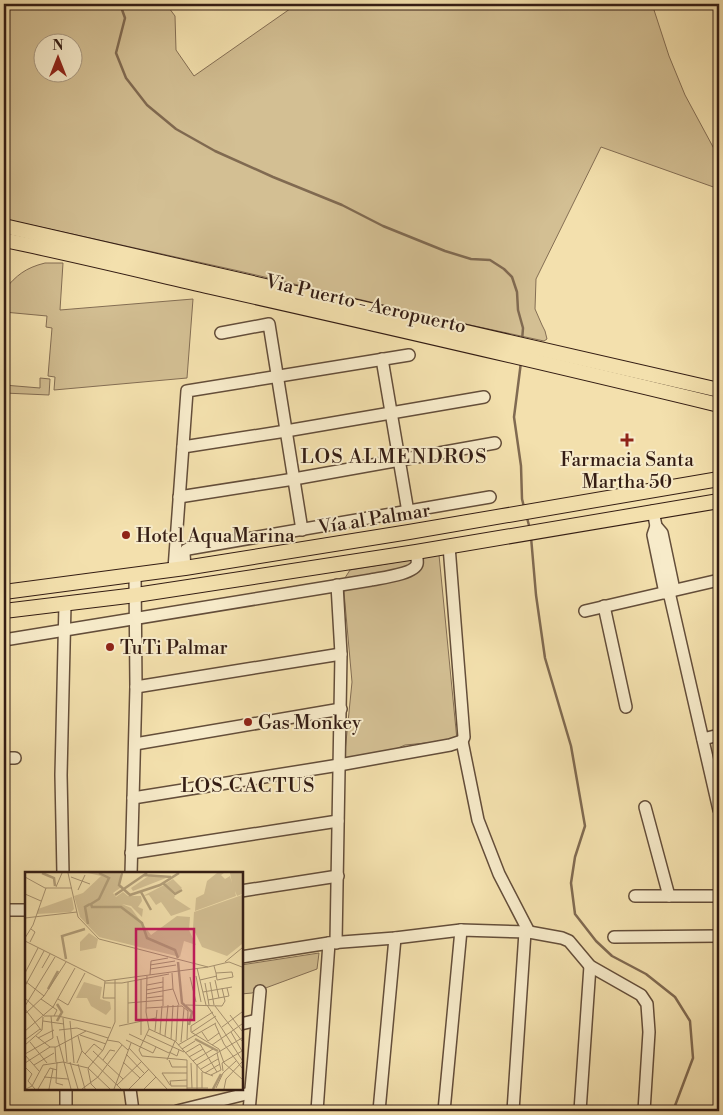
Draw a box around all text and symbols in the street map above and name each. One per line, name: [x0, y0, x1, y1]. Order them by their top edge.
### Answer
north arrow: [32, 32, 82, 82]
text: N: [52, 37, 64, 55]
street label: Via Puerto - Aeropuerto: [262, 269, 468, 339]
marker: Farmacia Santa Martha 50: [621, 434, 633, 446]
district label: LOS ALMENDROS: [301, 445, 487, 470]
place label: Farmacia Santa Martha 50: [560, 448, 694, 494]
street label: Vía al Palmar: [315, 498, 432, 540]
place label: Hotel AquaMarina: [136, 524, 295, 548]
marker: Hotel AquaMarina: [120, 529, 132, 541]
place label: TuTi Palmar: [120, 636, 228, 660]
marker: TuTi Palmar: [104, 641, 116, 653]
place label: Gas Monkey: [258, 711, 362, 735]
marker: Gas Monkey: [242, 716, 254, 728]
district label: LOS CACTUS: [180, 774, 316, 799]
inset map: [25, 872, 242, 1090]

